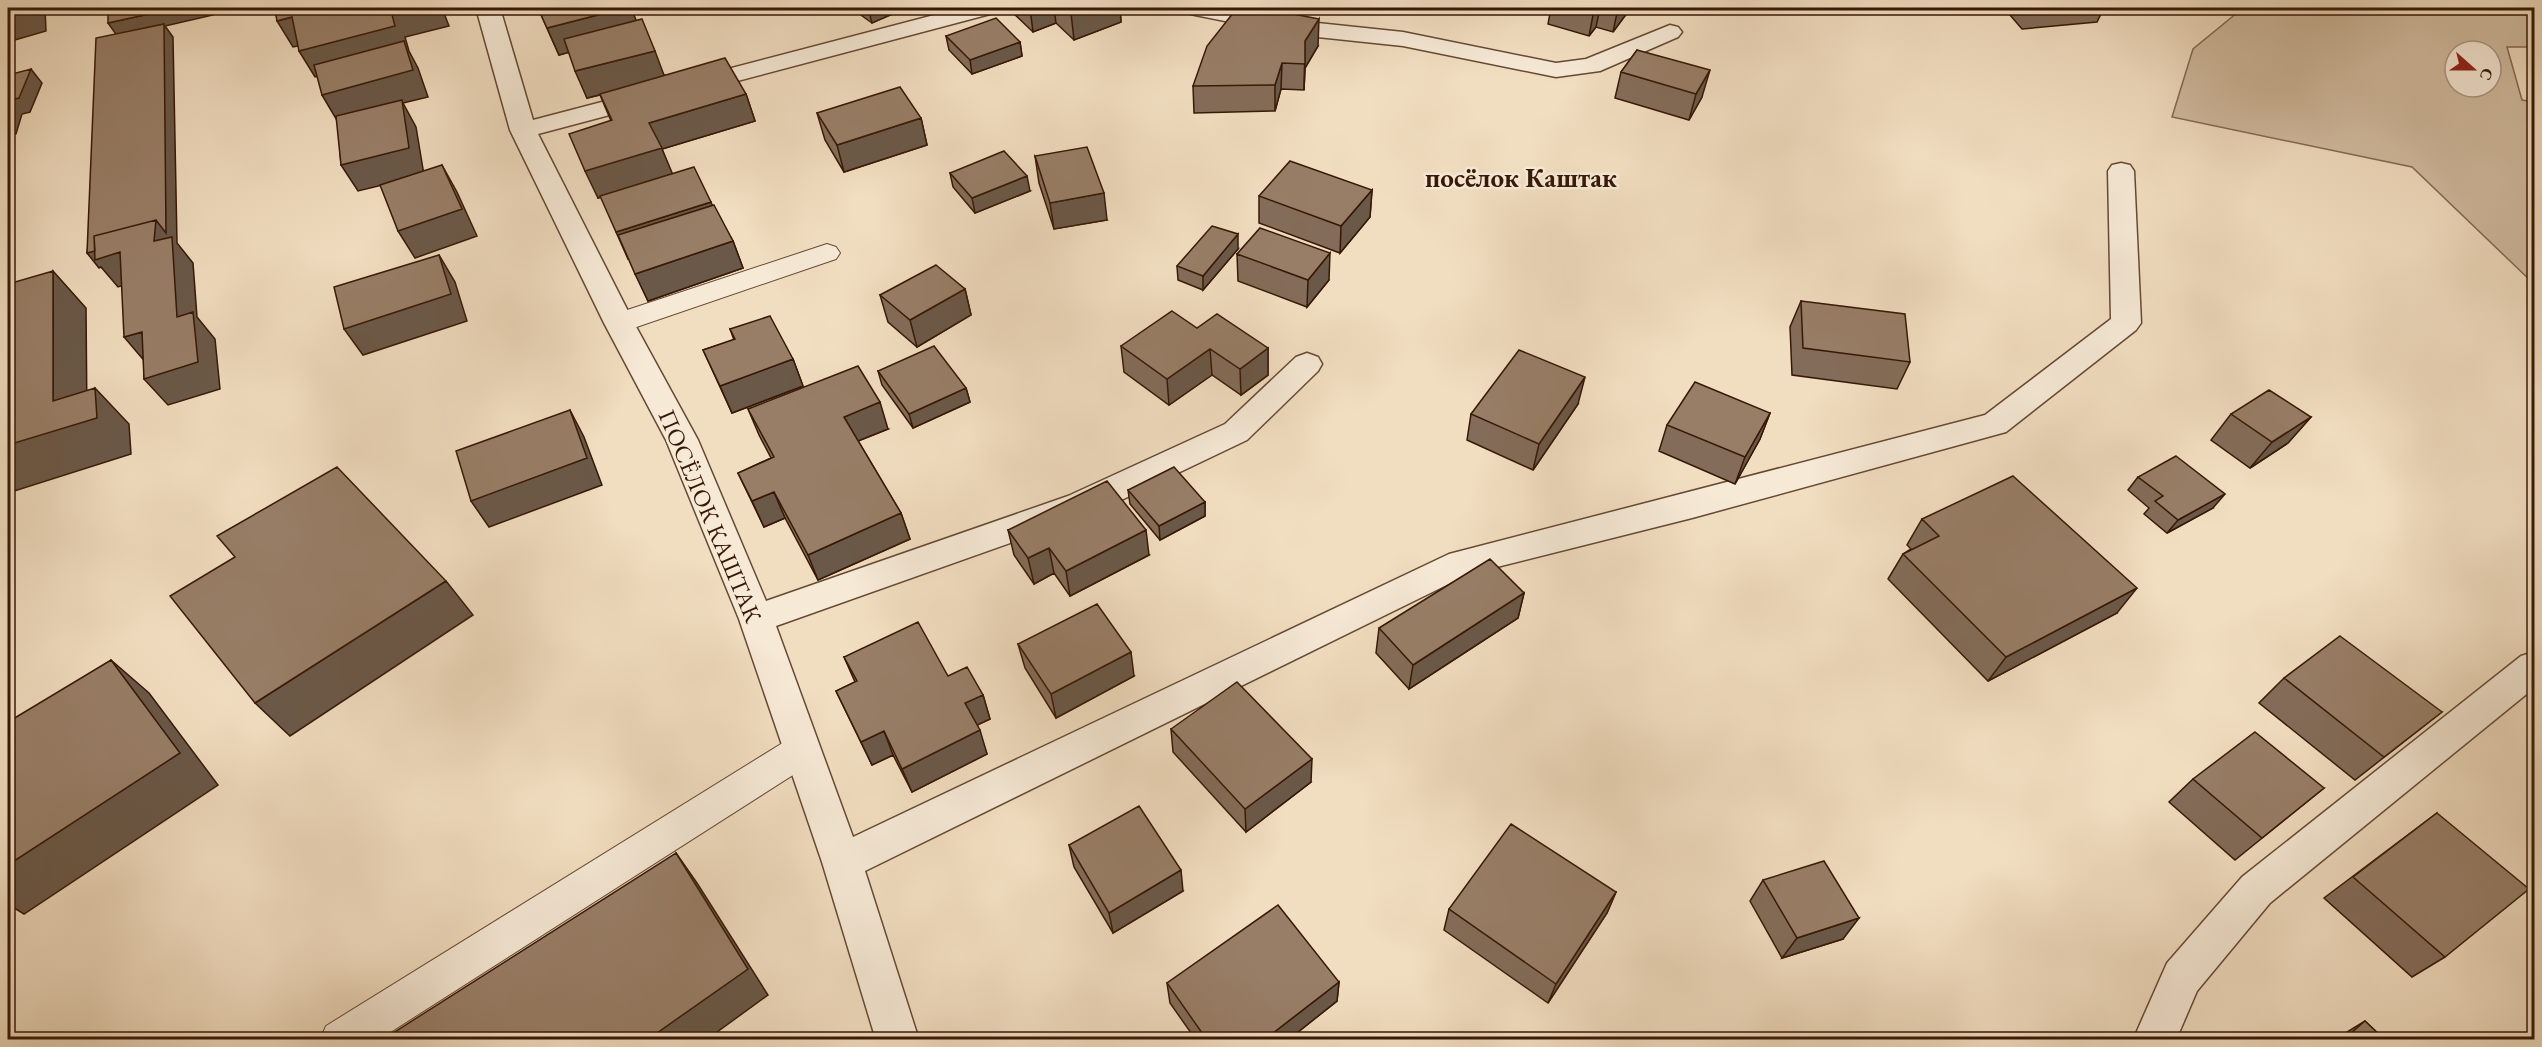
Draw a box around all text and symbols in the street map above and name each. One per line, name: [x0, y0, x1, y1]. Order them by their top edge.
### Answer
north arrow: [2443, 39, 2503, 99]
text: С: [2475, 65, 2498, 83]
district label: посёлок Каштак: [1425, 160, 1617, 195]
street label: ПОСЁЛОК КАШТАК: [652, 405, 769, 627]

